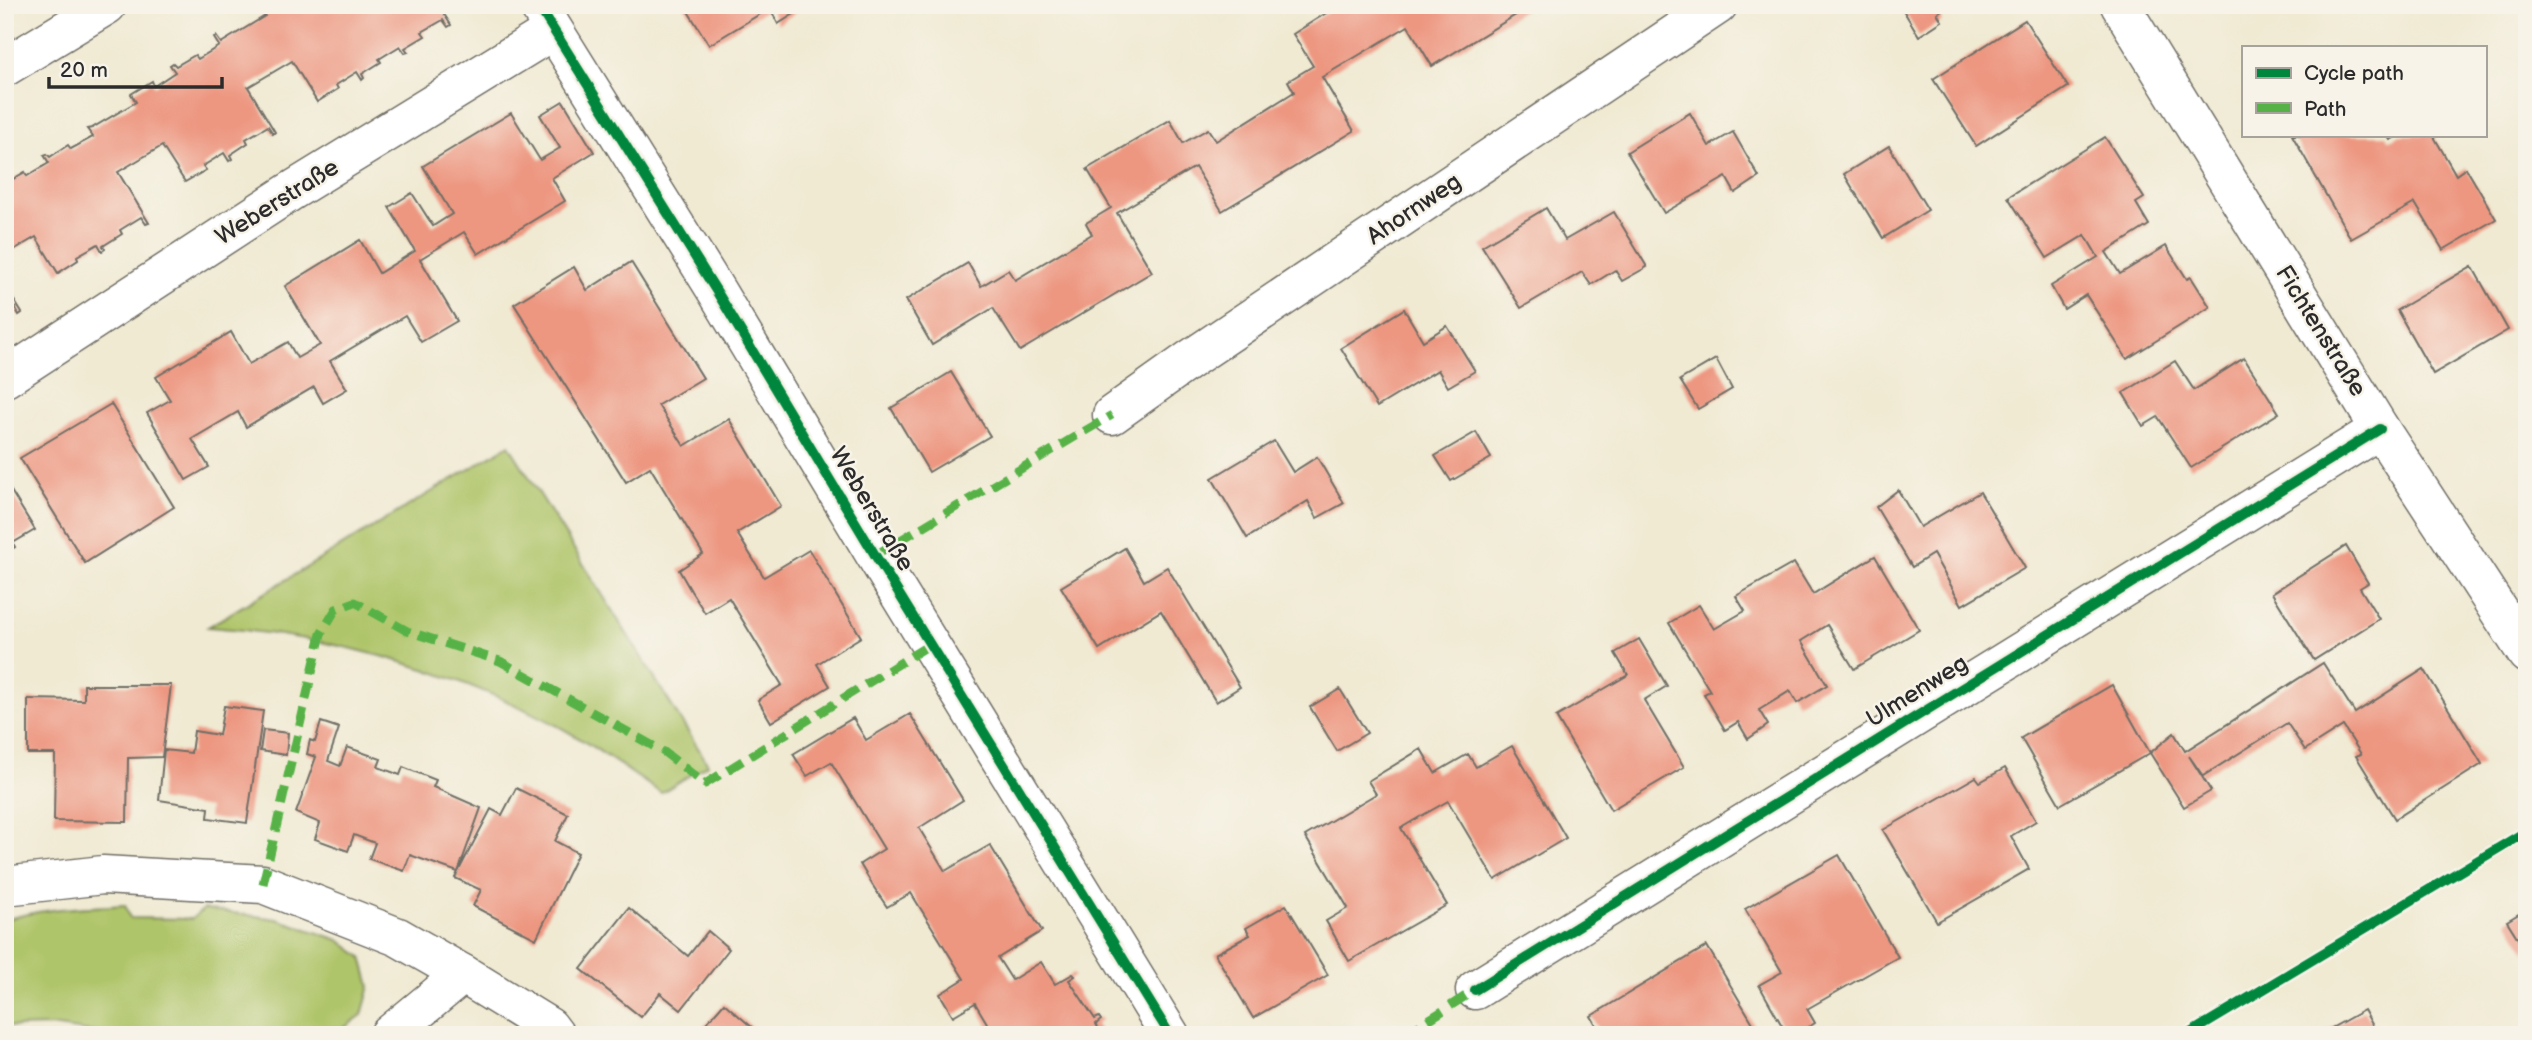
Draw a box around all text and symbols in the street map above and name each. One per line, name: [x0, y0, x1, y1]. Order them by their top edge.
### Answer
scale bar: [49, 46, 222, 90]
legend: [2242, 46, 2486, 136]
text: 20 m: [60, 58, 108, 83]
text: Cycle path: [2304, 61, 2404, 86]
text: Path: [2304, 97, 2346, 122]
street label: Weberstraße: [210, 153, 344, 251]
street label: Ahornweg: [1361, 167, 1467, 251]
street label: Fichtenstraße: [2269, 260, 2373, 402]
street label: Weberstraße: [824, 442, 920, 576]
street label: Ulmenweg: [1861, 648, 1973, 734]

